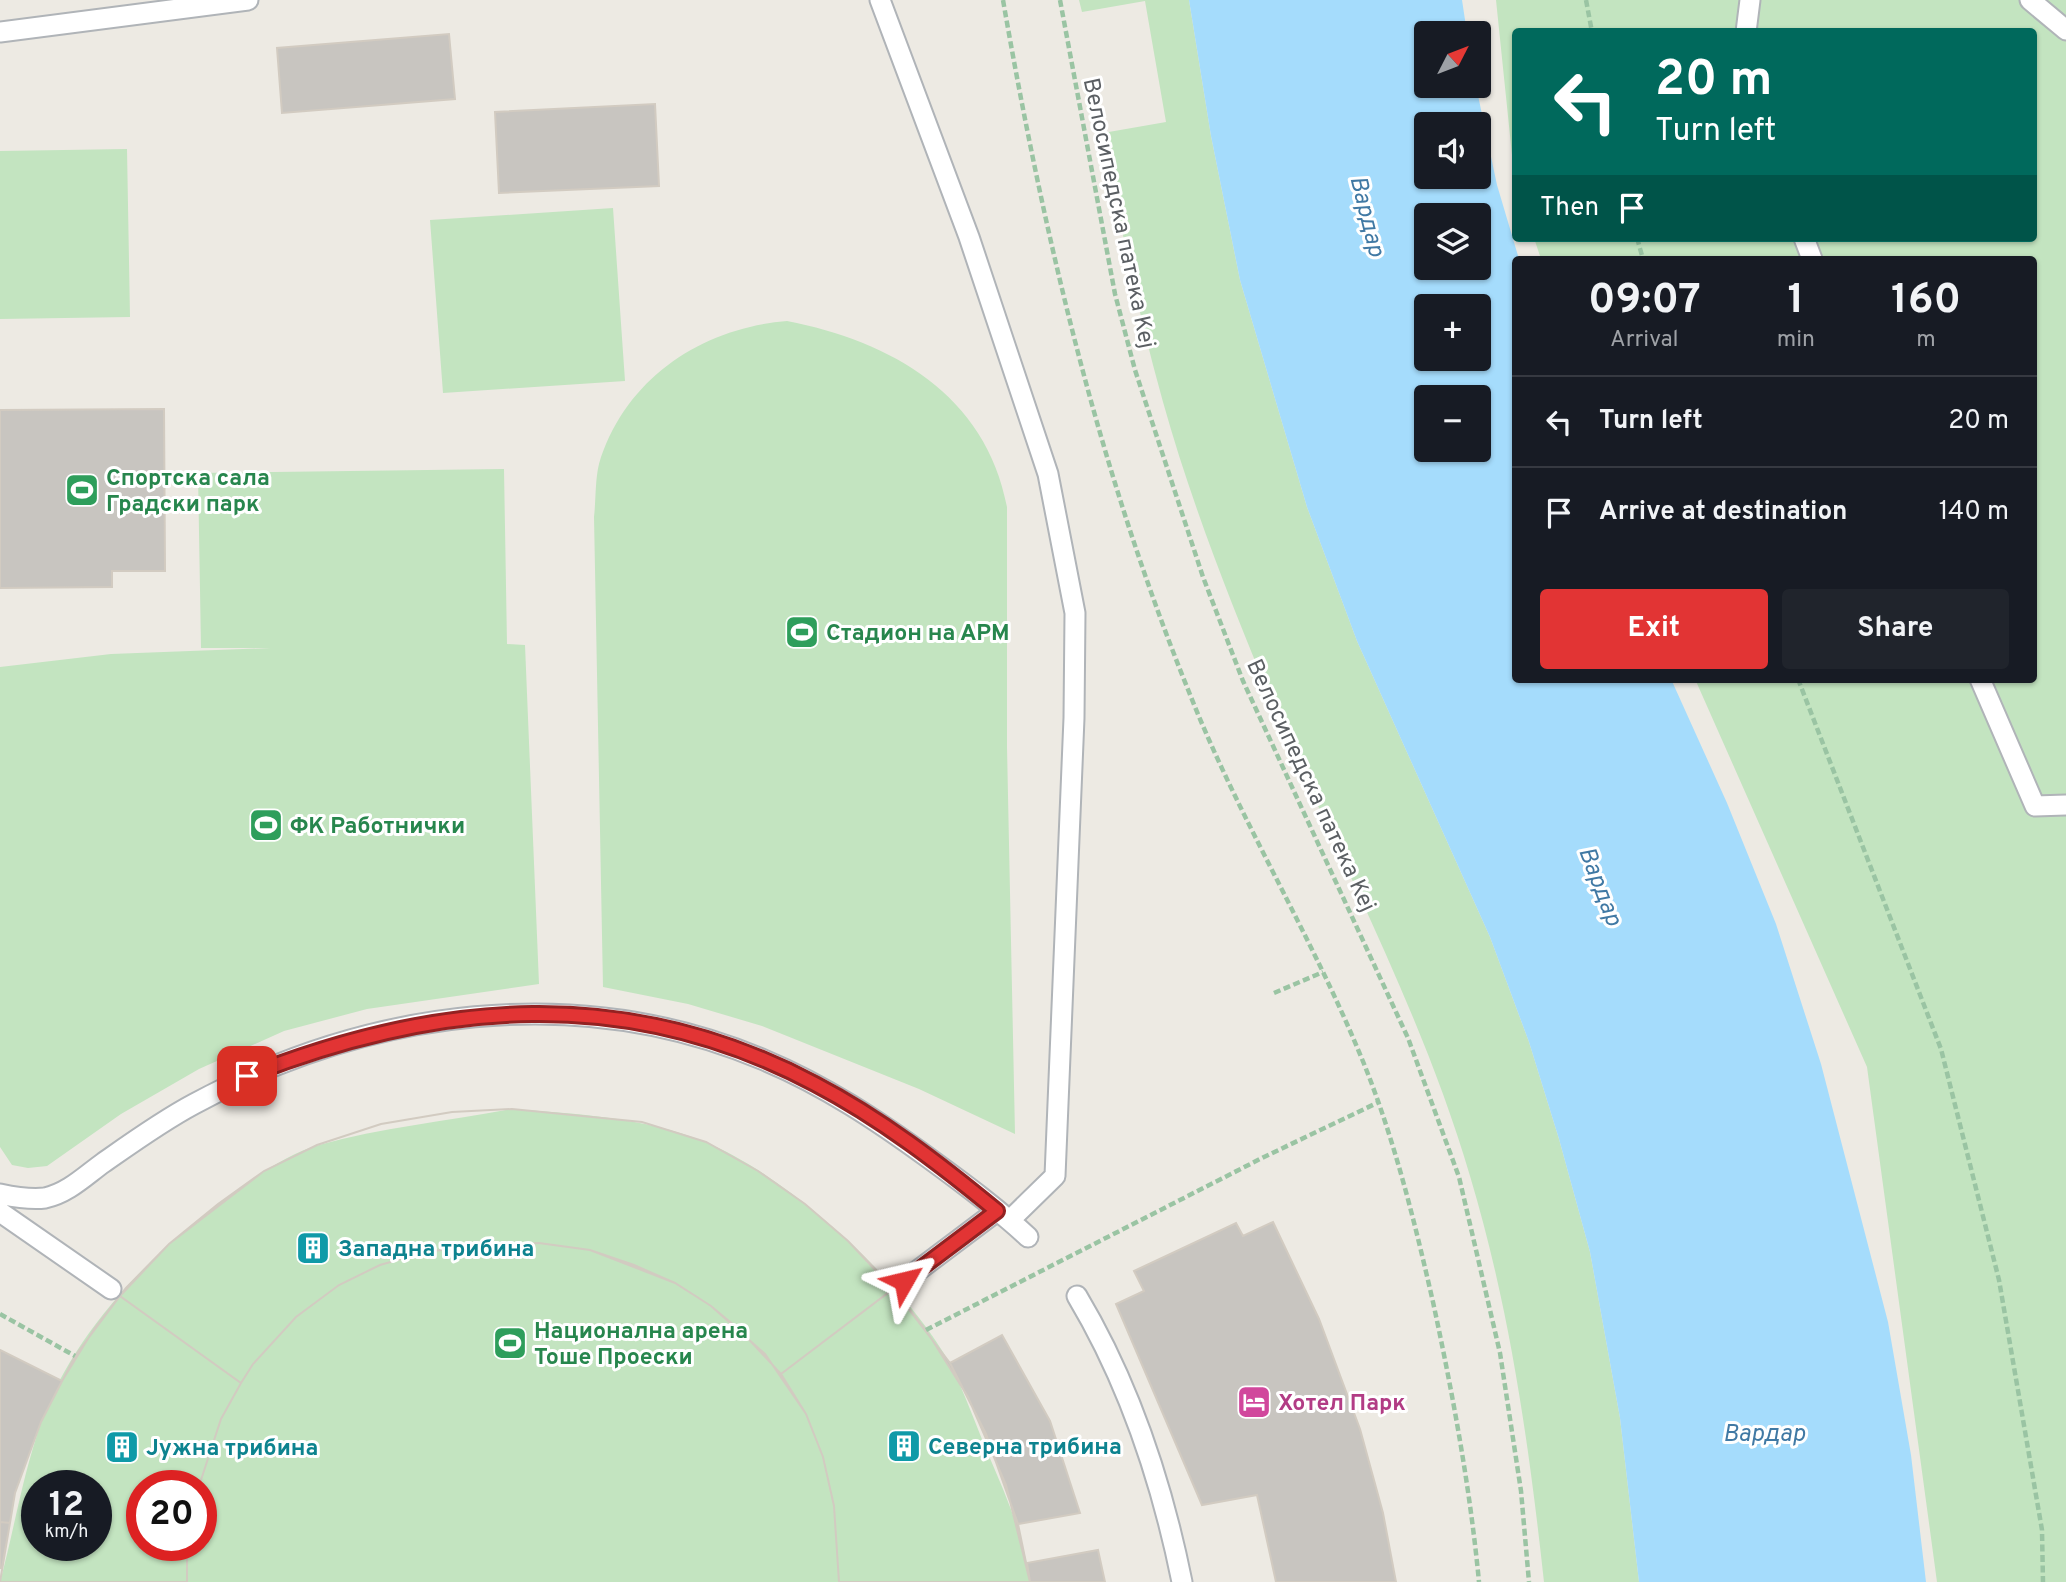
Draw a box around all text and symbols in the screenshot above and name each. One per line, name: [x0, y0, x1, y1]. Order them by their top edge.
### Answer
north arrow: [1414, 21, 1491, 98]
map controls: [1414, 21, 1491, 462]
text: 20 m: [1655, 51, 1772, 113]
icon: left: [1540, 56, 1631, 147]
street label: Велосипедска патека Кеј: [1075, 76, 1160, 351]
button: sound: [1414, 112, 1491, 189]
text: Turn left: [1655, 112, 1776, 152]
water label: Вардар: [1342, 173, 1391, 261]
icon: arrive: [1613, 189, 1651, 227]
text: Then: [1540, 192, 1599, 225]
button: layers: [1414, 203, 1491, 280]
text: 09:07: [1588, 275, 1701, 328]
text: 1: [1787, 275, 1804, 328]
text: 160: [1891, 275, 1961, 328]
button: +: [1414, 294, 1491, 371]
text: Arrival: [1610, 326, 1679, 355]
text: min: [1777, 326, 1815, 355]
text: m: [1916, 326, 1936, 355]
button: −: [1414, 385, 1491, 462]
icon: left: [1540, 403, 1578, 441]
text: Turn left: [1599, 405, 1703, 438]
text: 20 m: [1948, 405, 2009, 438]
place label: Спортска сала Градски парк: [106, 465, 270, 520]
sports icon: Спортска сала Градски парк: [63, 471, 101, 509]
icon: arrive: [1540, 494, 1578, 532]
text: Arrive at destination: [1599, 496, 1847, 529]
text: 140 m: [1939, 496, 2009, 529]
button: Exit: [1540, 589, 1768, 669]
button: Share: [1782, 589, 2009, 669]
sports icon: Стадион на АРМ: [783, 613, 821, 651]
place label: Стадион на АРМ: [826, 620, 1010, 649]
street label: Велосипедска патека Кеј: [1238, 655, 1381, 917]
sports icon: ФК Работнички: [247, 806, 285, 844]
place label: ФК Работнички: [290, 813, 465, 842]
water label: Вардар: [1570, 843, 1628, 931]
pin: [217, 1046, 277, 1106]
icon: arrive: [228, 1057, 266, 1095]
building icon: Западна трибина: [294, 1229, 332, 1267]
place label: Западна трибина: [338, 1236, 534, 1265]
position arrow: [867, 1244, 941, 1318]
place label: Национална арена Тоше Проески: [534, 1318, 748, 1373]
sports icon: Национална арена Тоше Проески: [491, 1324, 529, 1362]
hotel icon: Хотел Парк: [1235, 1383, 1273, 1421]
place label: Хотел Парк: [1278, 1390, 1406, 1419]
water label: Вардар: [1723, 1420, 1806, 1450]
building icon: Северна трибина: [885, 1427, 923, 1465]
building icon: Јужна трибина: [103, 1428, 141, 1466]
place label: Северна трибина: [928, 1434, 1122, 1463]
place label: Јужна трибина: [146, 1435, 318, 1464]
speed limit sign: 20: [126, 1470, 217, 1561]
text: 12: [49, 1484, 84, 1528]
text: km/h: [45, 1521, 88, 1544]

